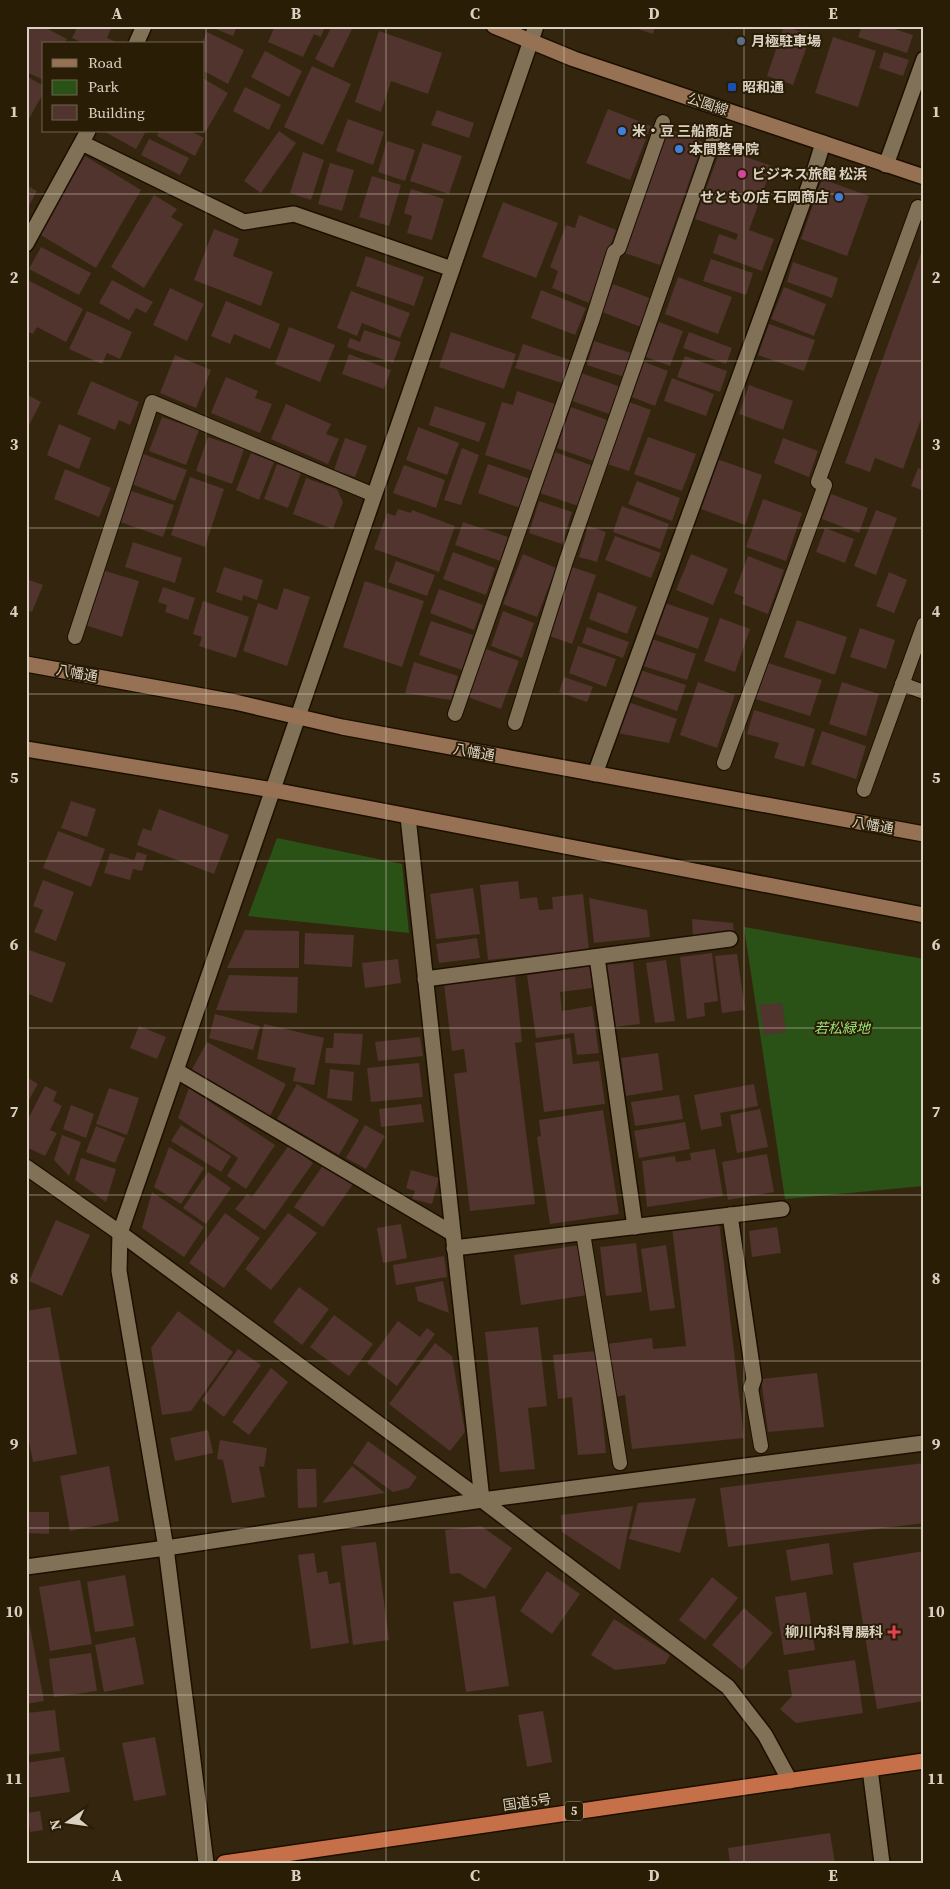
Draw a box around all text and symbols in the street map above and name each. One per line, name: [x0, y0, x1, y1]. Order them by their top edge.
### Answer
text: A: [112, 2, 123, 24]
text: B: [291, 2, 302, 24]
text: C: [470, 2, 480, 24]
text: D: [648, 2, 660, 24]
text: E: [828, 2, 838, 24]
place label: 月極駐車場: [751, 31, 821, 51]
marker: 月極駐車場: [735, 35, 747, 47]
legend: [42, 42, 205, 132]
text: Road: [88, 52, 122, 73]
text: Park: [88, 76, 120, 97]
place label: 昭和通: [742, 77, 784, 97]
marker: 昭和通: [726, 81, 738, 93]
street label: 公園線: [685, 88, 731, 120]
text: 1: [10, 100, 18, 122]
text: 1: [932, 100, 940, 122]
text: Building: [88, 102, 145, 123]
place label: 米・豆 三船商店: [632, 121, 733, 141]
marker: 米・豆 三船商店: [616, 125, 628, 137]
place label: 本間整骨院: [689, 139, 759, 159]
marker: 本間整骨院: [673, 143, 685, 155]
place label: ビジネス旅館 松浜: [752, 164, 867, 184]
marker: ビジネス旅館 松浜: [736, 168, 748, 180]
place label: せともの店 石岡商店: [700, 187, 829, 207]
marker: せともの店 石岡商店: [833, 191, 845, 203]
text: 2: [10, 266, 19, 288]
text: 2: [932, 266, 941, 288]
text: 3: [10, 433, 19, 455]
text: 3: [932, 433, 941, 455]
text: 4: [10, 600, 19, 622]
text: 4: [932, 600, 941, 622]
street label: 八幡通: [55, 660, 99, 686]
street label: 八幡通: [452, 739, 496, 765]
text: 5: [10, 766, 19, 788]
text: 5: [932, 766, 941, 788]
street label: 八幡通: [851, 812, 895, 838]
text: 6: [10, 933, 19, 955]
text: 6: [932, 933, 941, 955]
park label: 若松緑地: [814, 1018, 872, 1038]
text: 7: [10, 1100, 19, 1122]
text: 7: [932, 1100, 941, 1122]
text: 8: [10, 1267, 18, 1289]
text: 8: [932, 1267, 940, 1289]
text: 9: [10, 1433, 19, 1455]
text: 9: [932, 1433, 941, 1455]
text: 10: [5, 1600, 23, 1622]
text: 10: [927, 1600, 945, 1622]
place label: 柳川内科胃腸科: [785, 1622, 883, 1642]
marker: 柳川内科胃腸科: [887, 1625, 901, 1639]
text: 11: [5, 1767, 23, 1789]
text: 11: [927, 1767, 945, 1789]
street label: 国道5号: [501, 1789, 553, 1815]
north arrow: [42, 1796, 92, 1846]
road number: 5: [565, 1802, 583, 1820]
text: N: [44, 1818, 66, 1832]
text: A: [112, 1864, 123, 1886]
text: B: [291, 1864, 302, 1886]
text: C: [470, 1864, 480, 1886]
text: D: [648, 1864, 660, 1886]
text: E: [828, 1864, 838, 1886]

